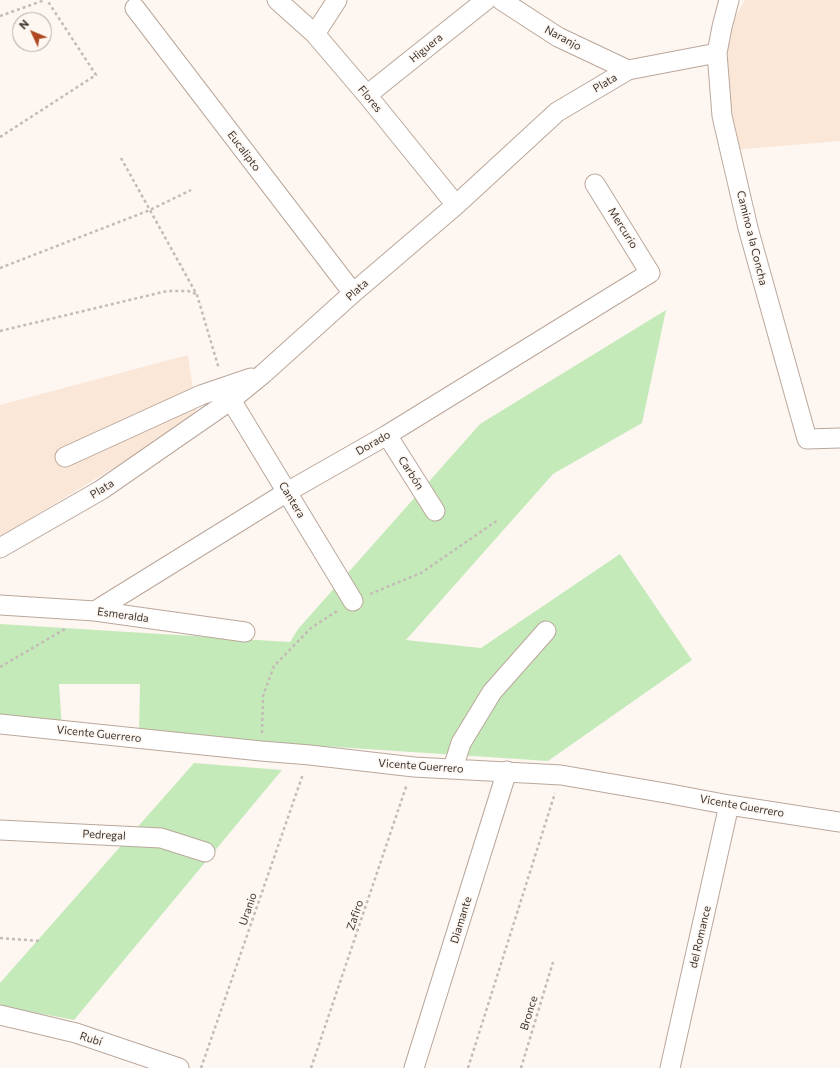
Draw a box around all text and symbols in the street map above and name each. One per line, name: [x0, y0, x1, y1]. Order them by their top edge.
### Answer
north arrow: [12, 12, 52, 52]
text: N: [16, 17, 31, 32]
street label: Naranjo: [542, 23, 584, 53]
street label: Higuera: [407, 31, 445, 65]
street label: Plata: [591, 71, 619, 95]
street label: Flores: [355, 83, 385, 115]
street label: Eucalipto: [225, 128, 263, 174]
street label: Camino a la Concha: [734, 189, 770, 287]
street label: Mercurio: [605, 205, 641, 251]
street label: Plata: [343, 276, 371, 304]
street label: Dorado: [353, 428, 393, 458]
street label: Carbón: [395, 454, 427, 492]
street label: Plata: [88, 477, 116, 501]
street label: Cantera: [276, 480, 308, 520]
street label: Esmeralda: [96, 605, 150, 625]
street label: Vicente Guerrero: [56, 723, 142, 745]
street label: Vicente Guerrero: [378, 756, 464, 776]
street label: Vicente Guerrero: [699, 792, 785, 820]
street label: Pedregal: [82, 827, 126, 843]
street label: Uranio: [236, 891, 260, 927]
street label: Diamante: [448, 895, 474, 945]
street label: Zafiro: [344, 898, 366, 932]
street label: del Romance: [686, 905, 714, 969]
street label: Bronce: [518, 994, 540, 1032]
street label: Rubí: [78, 1029, 104, 1049]

